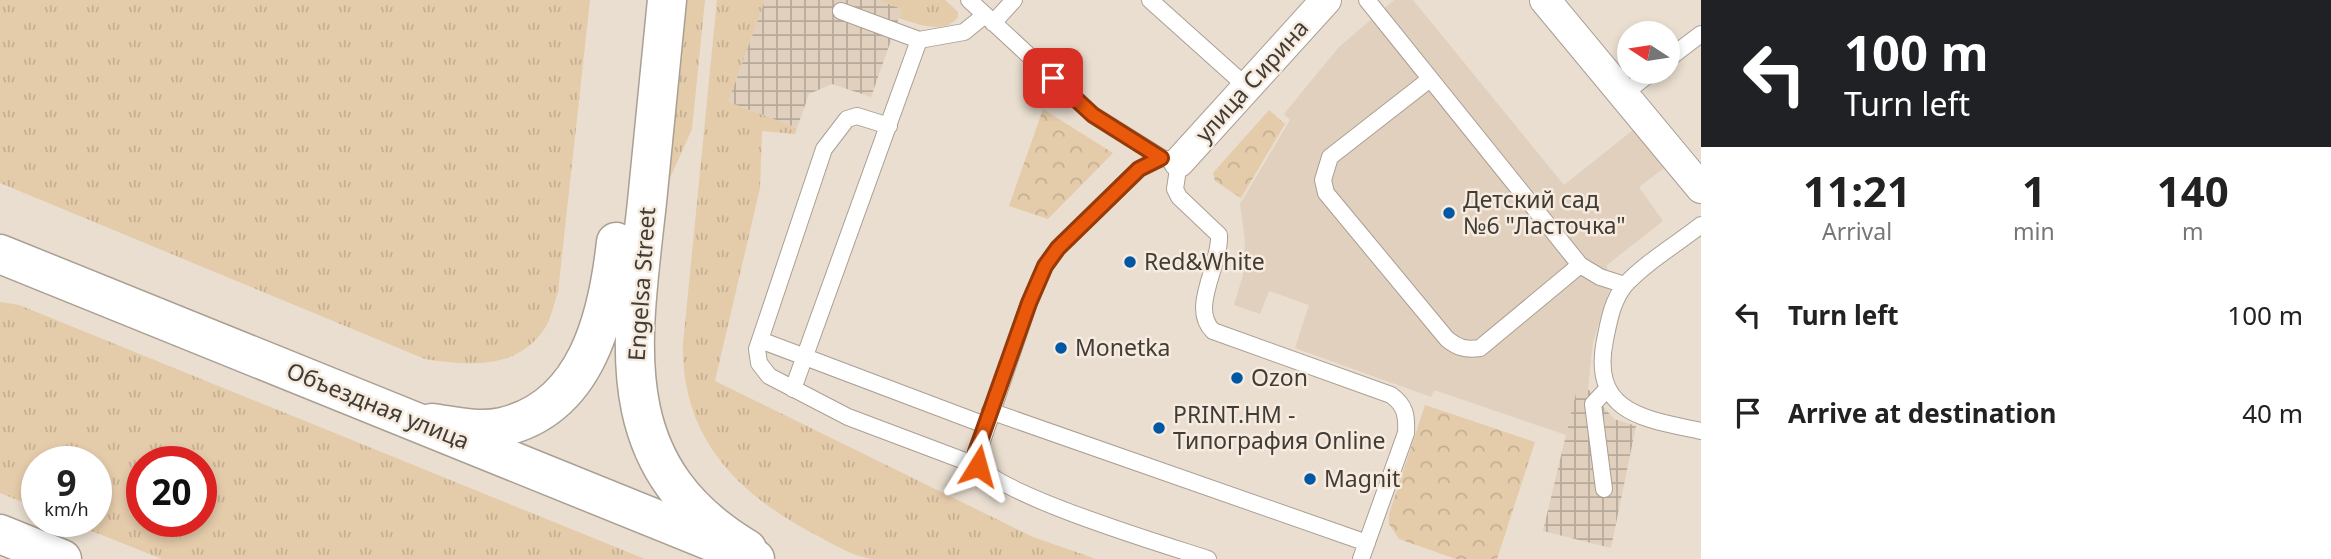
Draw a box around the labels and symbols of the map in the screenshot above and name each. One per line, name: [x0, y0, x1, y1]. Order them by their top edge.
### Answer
street label: улица Сирина: [1187, 12, 1315, 149]
north arrow: [1617, 21, 1680, 84]
pin: [1023, 48, 1083, 108]
place label: Детский сад №6 "Ласточка": [1463, 183, 1626, 241]
marker: Детский сад №6 "Ласточка": [1441, 205, 1457, 221]
street label: Engelsa Street: [620, 206, 662, 362]
place label: Red&White: [1144, 245, 1265, 277]
marker: Red&White: [1122, 254, 1138, 270]
place label: Monetka: [1075, 331, 1170, 363]
marker: Monetka: [1053, 340, 1069, 356]
street label: Объездная улица: [282, 354, 475, 456]
place label: Ozon: [1251, 361, 1308, 393]
marker: Ozon: [1229, 370, 1245, 386]
place label: PRINT.HM - Типография Online: [1173, 398, 1386, 456]
marker: PRINT.HM - Типография Online: [1151, 420, 1167, 436]
position arrow: [941, 429, 1015, 503]
speed limit sign: 20: [126, 446, 217, 537]
place label: Magnit: [1324, 462, 1400, 494]
marker: Magnit: [1302, 471, 1318, 487]

